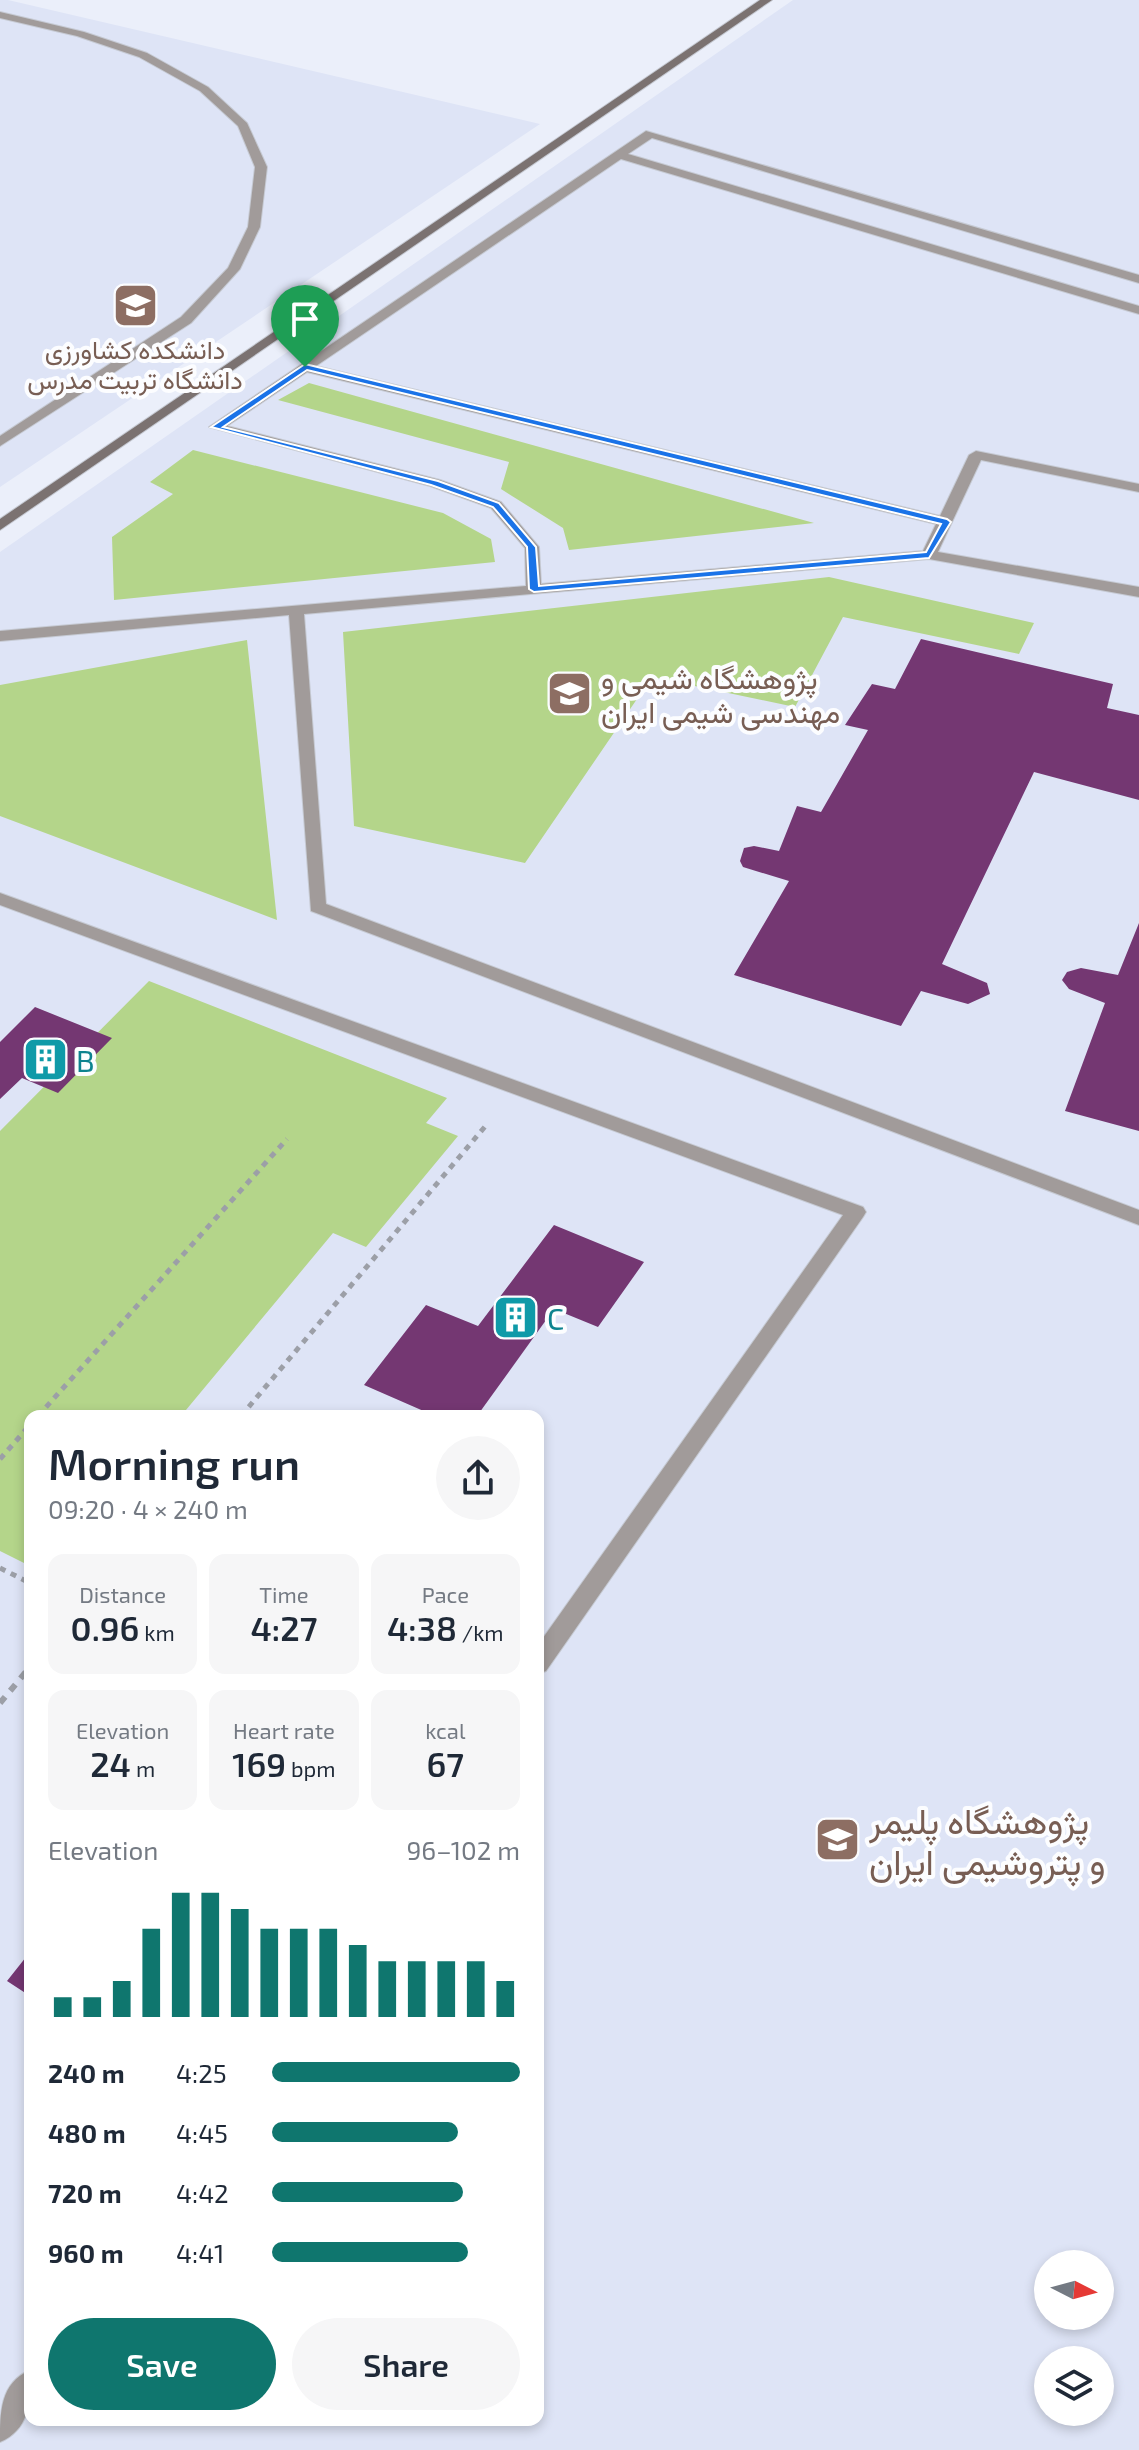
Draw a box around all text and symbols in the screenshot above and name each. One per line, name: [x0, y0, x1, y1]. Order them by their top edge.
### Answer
school or university icon: دانشکده کشاورزی دانشگاه تربیت مدرس: [111, 281, 159, 329]
pin: [271, 285, 339, 367]
icon: arrive: [283, 297, 327, 341]
place label: دانشکده کشاورزی دانشگاه تربیت مدرس: [27, 333, 243, 396]
place label: پژوهشگاه شیمی و مهندسی شیمی ایران: [601, 659, 840, 731]
school or university icon: پژوهشگاه شیمی و مهندسی شیمی ایران: [546, 670, 594, 718]
building icon: B: [21, 1036, 69, 1084]
place label: B: [76, 1042, 95, 1078]
building icon: C: [492, 1294, 540, 1342]
place label: C: [547, 1300, 564, 1336]
text: Morning run: [48, 1436, 300, 1489]
button: share: [436, 1436, 520, 1520]
text: 09:20 · 4 × 240 m: [48, 1493, 248, 1524]
text: Distance: [79, 1581, 166, 1607]
text: Time: [259, 1581, 309, 1607]
text: Pace: [422, 1581, 469, 1607]
text: 0.96: [71, 1607, 139, 1648]
text: 4:27: [251, 1607, 317, 1648]
text: 4:38: [387, 1607, 457, 1648]
text: km: [139, 1619, 175, 1645]
text: /km: [457, 1619, 504, 1645]
text: Elevation: [76, 1717, 169, 1743]
text: Heart rate: [233, 1717, 335, 1743]
text: kcal: [425, 1717, 465, 1743]
text: 24: [90, 1743, 131, 1784]
text: 169: [232, 1743, 286, 1784]
text: 67: [427, 1743, 464, 1784]
text: m: [131, 1755, 155, 1781]
text: bpm: [286, 1755, 336, 1781]
place label: پژوهشگاه پلیمر و پتروشیمی ایران: [868, 1798, 1105, 1887]
school or university icon: پژوهشگاه پلیمر و پتروشیمی ایران: [814, 1816, 862, 1864]
text: Elevation: [48, 1834, 158, 1865]
text: 96–102 m: [406, 1834, 520, 1865]
text: 240 m: [48, 2057, 125, 2088]
text: 4:25: [176, 2057, 227, 2088]
text: 480 m: [48, 2117, 126, 2148]
text: 4:45: [176, 2117, 228, 2148]
text: 720 m: [48, 2177, 122, 2208]
text: 4:42: [176, 2177, 229, 2208]
text: 960 m: [48, 2237, 124, 2268]
text: 4:41: [176, 2237, 224, 2268]
north arrow: [1034, 2250, 1114, 2330]
map controls: [1034, 2250, 1114, 2426]
button: Save: [48, 2318, 276, 2410]
button: Share: [292, 2318, 520, 2410]
button: layers: [1034, 2346, 1114, 2426]

